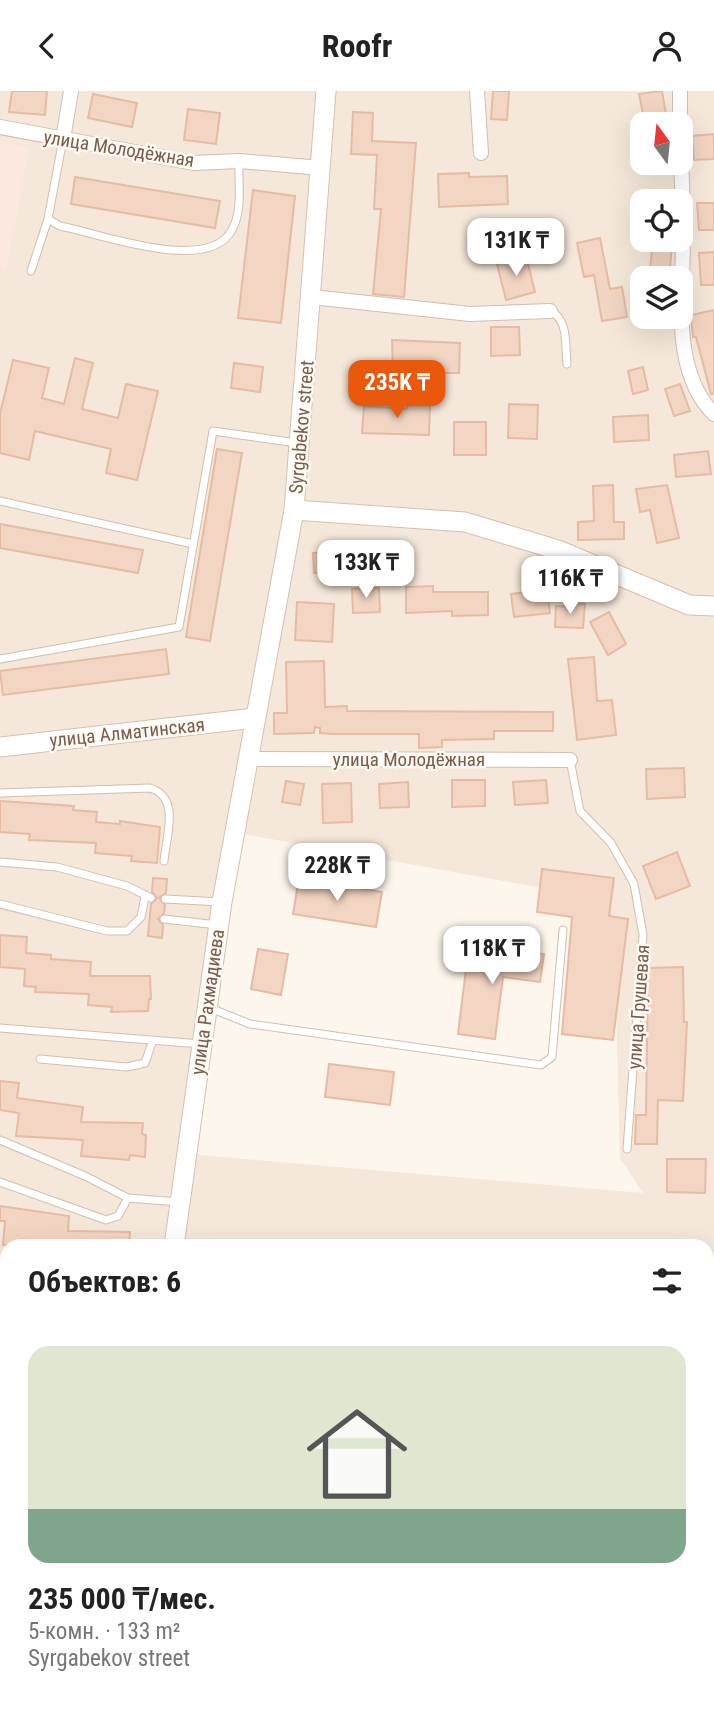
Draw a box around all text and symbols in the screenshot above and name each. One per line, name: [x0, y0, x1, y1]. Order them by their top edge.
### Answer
icon: back: [28, 27, 66, 65]
text: Roofr: [322, 27, 392, 65]
icon: person: [648, 27, 686, 65]
north arrow: [630, 112, 693, 175]
map controls: [630, 112, 693, 329]
street label: улица Молодёжная: [42, 125, 196, 172]
button: locate: [630, 189, 693, 252]
pin: 131K ₸: [459, 219, 573, 278]
text: 131K ₸: [483, 227, 549, 254]
button: layers: [630, 266, 693, 329]
street label: Syrgabekov street: [284, 359, 319, 495]
pin: 235K ₸: [340, 361, 454, 420]
text: 235K ₸: [364, 369, 430, 396]
pin: 133K ₸: [309, 540, 423, 600]
text: 133K ₸: [333, 549, 399, 576]
pin: 116K ₸: [513, 557, 627, 616]
text: 116K ₸: [537, 565, 603, 592]
street label: улица Алматинская: [48, 713, 206, 752]
street label: улица Молодёжная: [333, 748, 485, 771]
pin: 228K ₸: [280, 843, 394, 903]
text: 228K ₸: [304, 852, 370, 879]
pin: 118K ₸: [435, 927, 549, 986]
street label: улица Рахмадиева: [186, 928, 229, 1076]
text: 118K ₸: [459, 935, 525, 962]
street label: улица Грушевая: [623, 944, 654, 1070]
icon: filters: [648, 1262, 686, 1300]
text: Объектов: 6: [28, 1264, 181, 1299]
icon: home: [294, 1391, 420, 1517]
text: 235 000 ₸/мес.: [28, 1581, 216, 1616]
text: 5-комн. · 133 m²: [28, 1618, 180, 1645]
text: Syrgabekov street: [28, 1645, 190, 1672]

